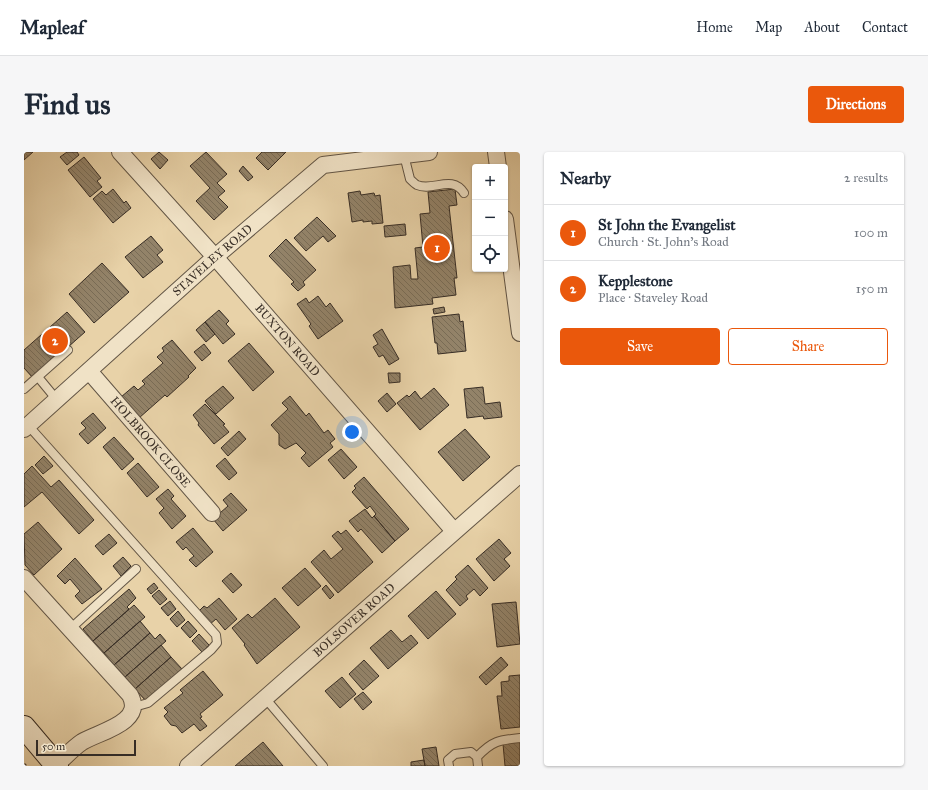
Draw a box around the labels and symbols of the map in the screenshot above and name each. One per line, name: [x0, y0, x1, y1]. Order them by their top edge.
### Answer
street label: STAVELEY ROAD: [170, 221, 255, 299]
pin: 1: [424, 233, 450, 263]
street label: BUXTON ROAD: [252, 301, 323, 379]
pin: 2: [42, 326, 68, 356]
street label: HOLBROOK CLOSE: [108, 394, 194, 490]
your location: [342, 422, 362, 442]
street label: BOLSOVER ROAD: [310, 580, 398, 660]
scale bar: [36, 738, 136, 757]

